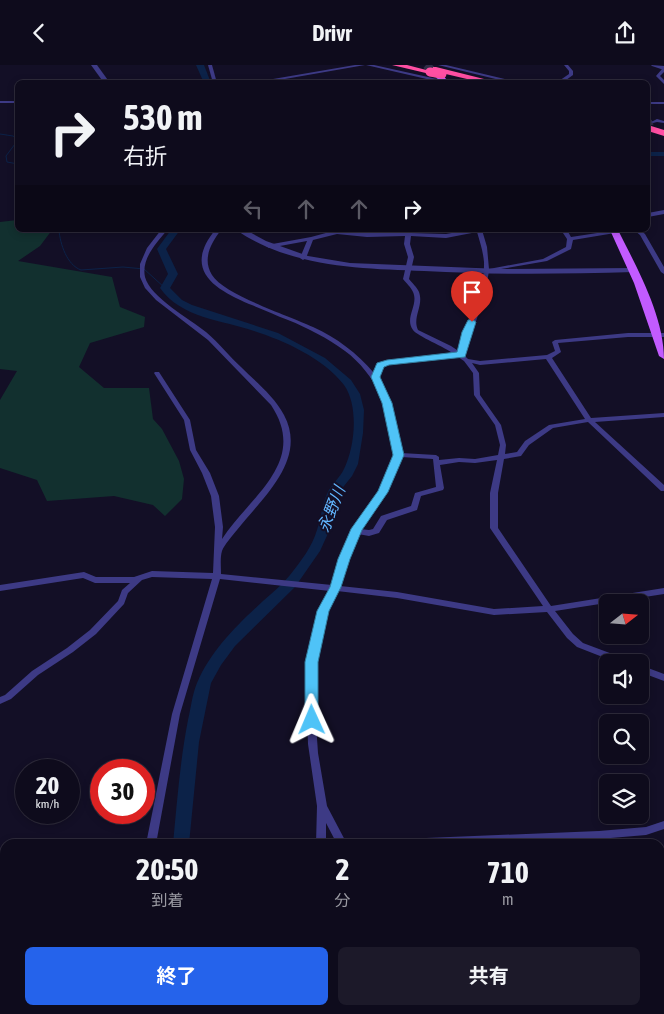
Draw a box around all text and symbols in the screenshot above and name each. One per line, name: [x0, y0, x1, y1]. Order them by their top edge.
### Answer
icon: back: [25, 19, 53, 47]
icon: share: [611, 19, 639, 47]
text: Drivr: [312, 20, 352, 46]
text: 530 m: [123, 97, 202, 137]
icon: right: [40, 100, 105, 165]
text: 右折: [123, 143, 167, 169]
icon: left: [239, 195, 267, 223]
icon: ahead: [292, 195, 320, 223]
icon: ahead: [345, 195, 373, 223]
icon: right: [398, 195, 426, 223]
pin: [451, 271, 493, 322]
icon: arrive: [458, 278, 486, 306]
water label: 永野川: [314, 482, 349, 535]
north arrow: [599, 594, 649, 644]
map controls: [599, 594, 649, 824]
button: sound: [599, 654, 649, 704]
position arrow: [285, 693, 337, 745]
button: search: [599, 714, 649, 764]
speed limit sign: 30: [90, 759, 155, 824]
text: 20: [36, 771, 59, 799]
button: layers: [599, 774, 649, 824]
text: km/h: [36, 797, 59, 811]
text: 20:50: [136, 852, 198, 886]
text: 2: [335, 852, 350, 886]
text: 710: [487, 855, 529, 889]
text: m: [502, 890, 514, 908]
text: 到着: [151, 891, 183, 909]
text: 分: [335, 891, 351, 909]
button: 終了: [25, 947, 328, 1005]
button: 共有: [338, 947, 640, 1005]

